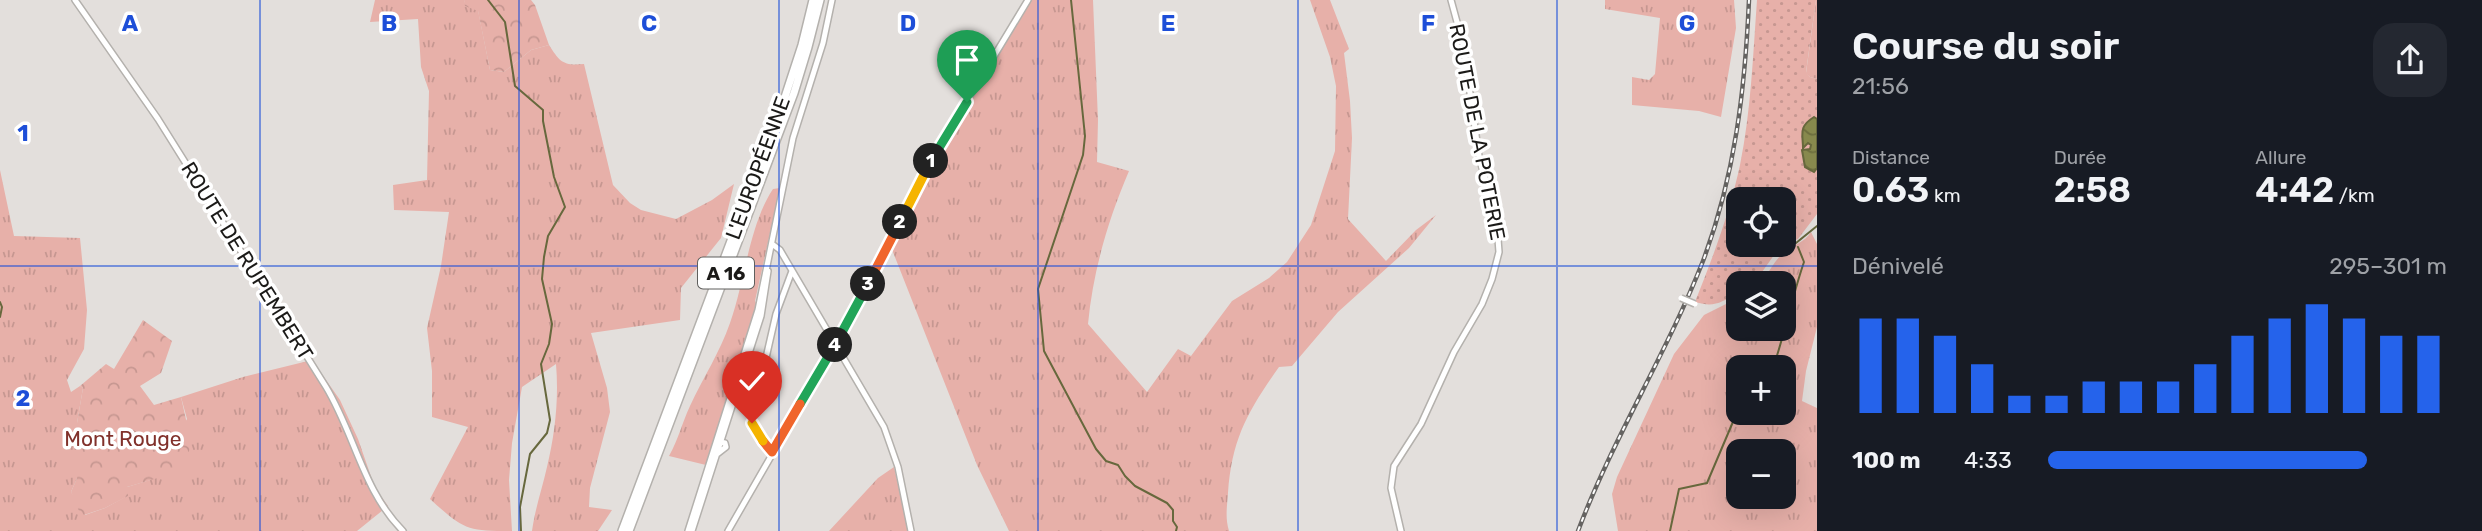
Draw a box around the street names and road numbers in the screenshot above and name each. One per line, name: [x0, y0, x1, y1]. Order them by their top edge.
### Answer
street label: ROUTE DE LA POTERIE: [1444, 22, 1511, 242]
street label: L'EUROPÉENNE: [720, 93, 795, 243]
street label: ROUTE DE RUPEMBERT: [176, 157, 319, 364]
road number: A 16: [698, 258, 754, 288]

